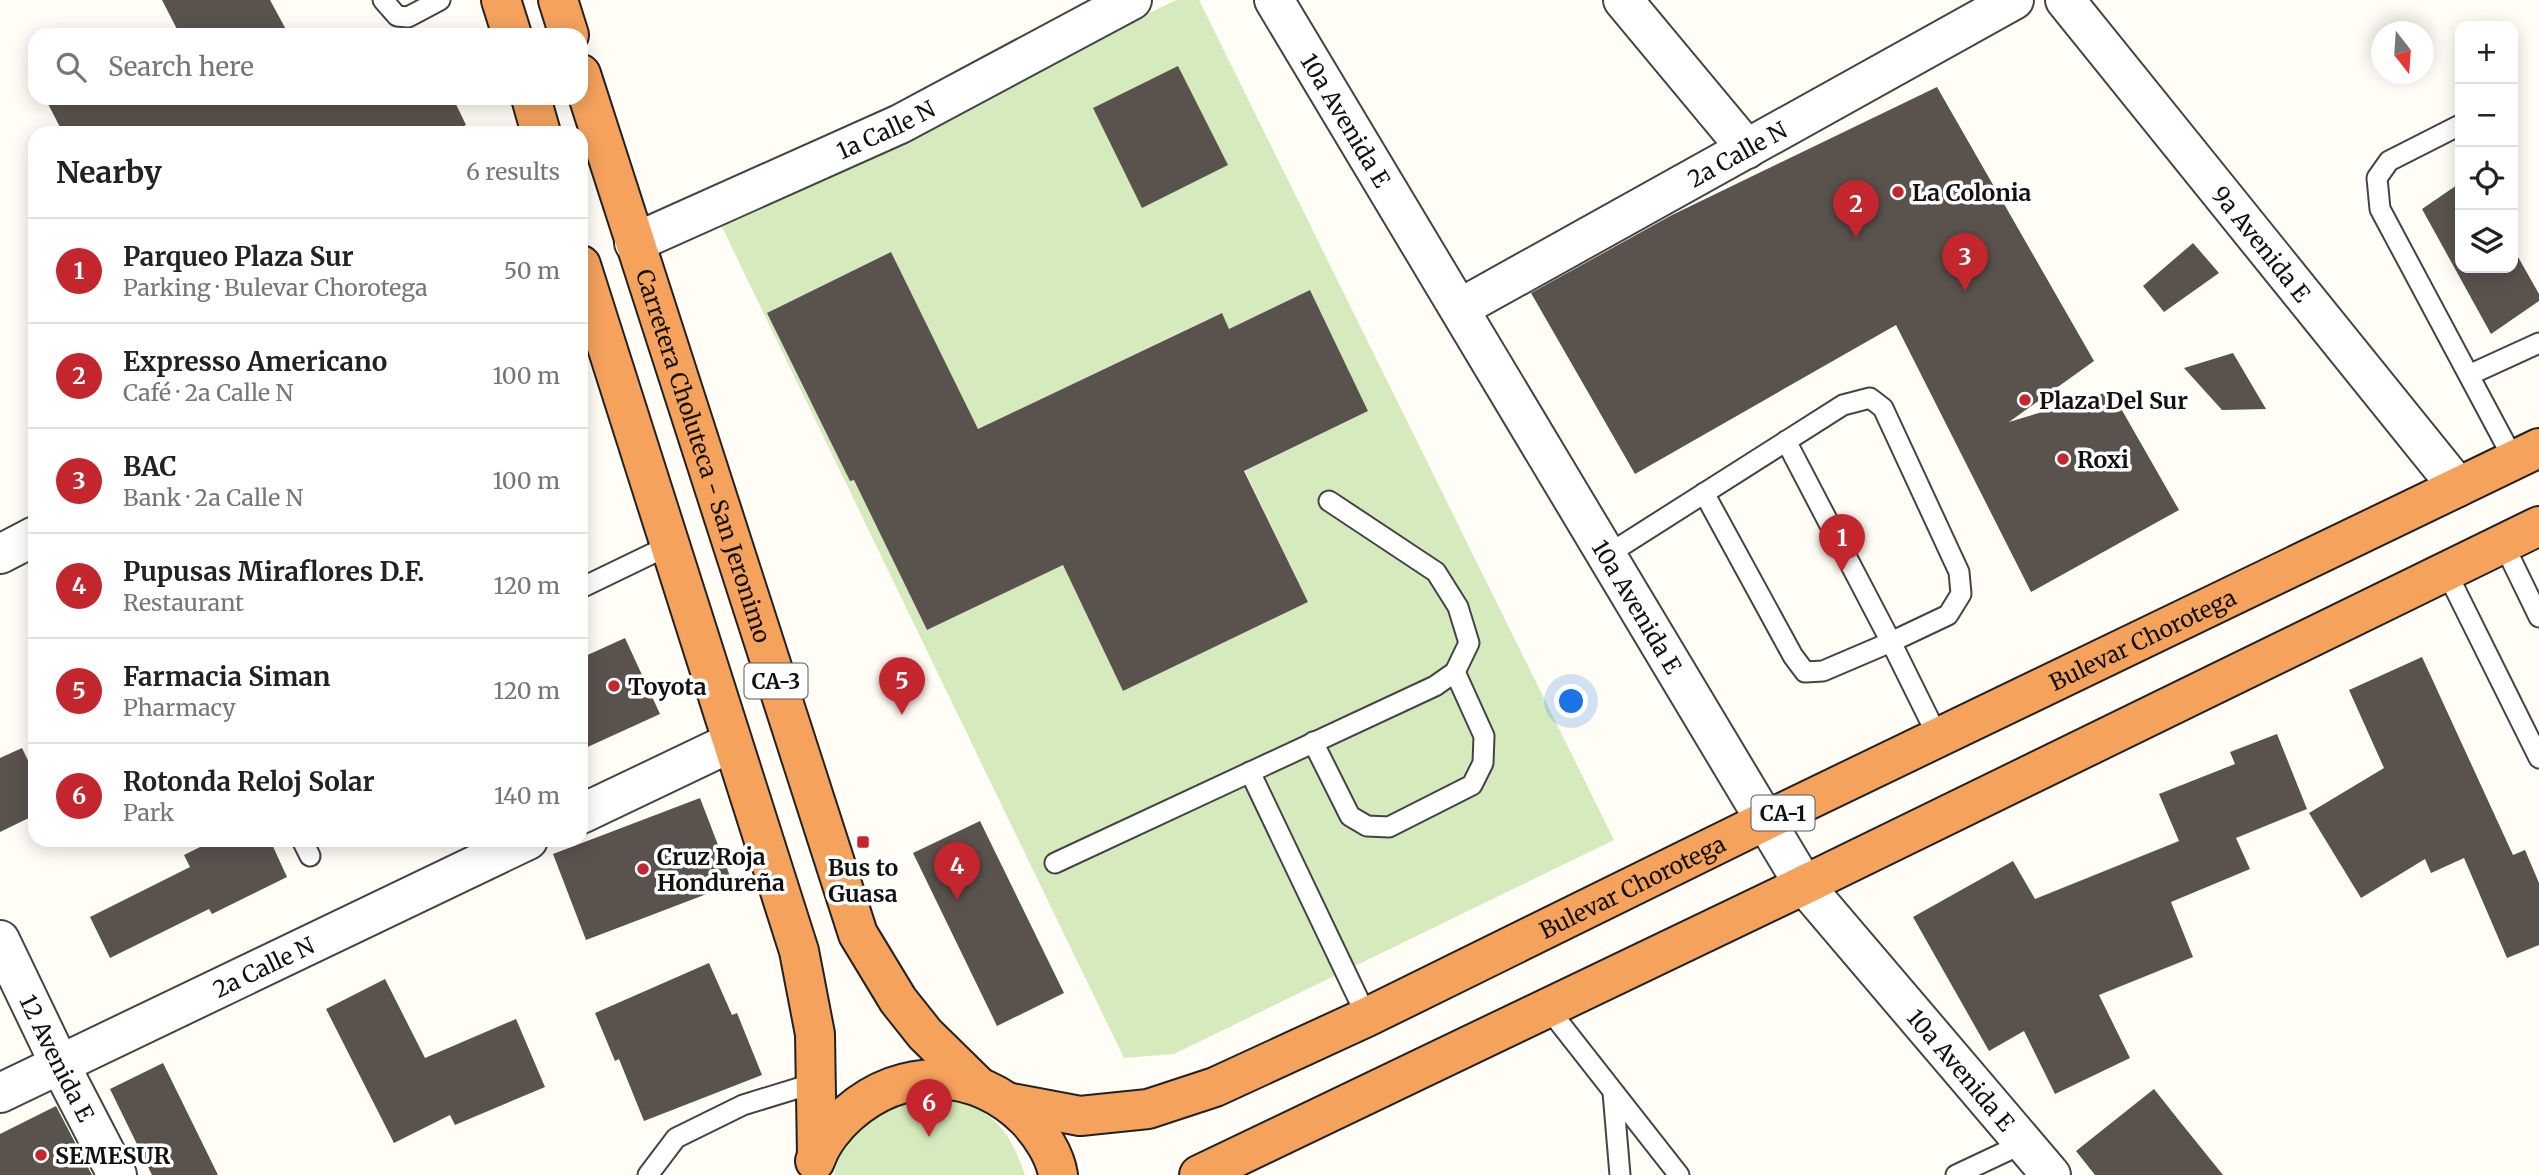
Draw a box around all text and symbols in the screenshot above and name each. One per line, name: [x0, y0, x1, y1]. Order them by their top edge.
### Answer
north arrow: [2371, 21, 2434, 84]
map controls: [2455, 21, 2518, 273]
button: +: [2455, 21, 2518, 84]
search box: [28, 28, 588, 105]
icon: search: [52, 48, 90, 86]
street label: 10a Avenida E: [1295, 48, 1397, 193]
text: Search here: [108, 50, 254, 83]
button: −: [2455, 84, 2518, 147]
street label: 1a Calle N: [832, 94, 940, 165]
street label: 2a Calle N: [1682, 115, 1792, 193]
button: locate: [2455, 147, 2518, 210]
text: Nearby: [56, 153, 162, 191]
text: 6 results: [466, 157, 560, 186]
place label: La Colonia: [1912, 178, 2032, 207]
pin: 2: [1833, 180, 1879, 238]
street label: 9a Avenida E: [2206, 180, 2317, 308]
marker: La Colonia: [1890, 184, 1906, 200]
button: layers: [2455, 210, 2518, 273]
pin: 3: [1942, 233, 1988, 291]
text: Parqueo Plaza Sur: [123, 240, 354, 273]
text: 1: [74, 256, 84, 285]
text: 50 m: [504, 256, 560, 285]
street label: Carretera Choluteca - San Jeronimo: [630, 265, 778, 646]
text: Parking · Bulevar Chorotega: [123, 273, 428, 302]
text: Expresso Americano: [123, 345, 387, 378]
text: 2: [72, 361, 86, 390]
text: 100 m: [492, 361, 560, 390]
text: Café · 2a Calle N: [123, 378, 293, 407]
place label: Plaza Del Sur: [2039, 386, 2188, 415]
marker: Plaza Del Sur: [2017, 392, 2033, 408]
place label: Roxi: [2077, 445, 2129, 474]
text: BAC: [123, 450, 177, 483]
marker: Roxi: [2055, 451, 2071, 467]
text: 3: [72, 466, 86, 495]
text: 100 m: [492, 466, 560, 495]
text: Bank · 2a Calle N: [123, 483, 303, 512]
pin: 1: [1819, 514, 1865, 572]
street label: 10a Avenida E: [1586, 534, 1689, 679]
text: Pupusas Miraflores D.F.: [123, 555, 425, 588]
text: 4: [72, 571, 86, 600]
text: 120 m: [494, 571, 560, 600]
street label: Bulevar Chorotega: [2044, 582, 2240, 696]
text: Restaurant: [123, 588, 244, 617]
pin: 5: [879, 657, 925, 715]
text: Farmacia Siman: [123, 660, 331, 693]
road number: CA-3: [744, 664, 808, 698]
place label: Toyota: [628, 672, 707, 701]
text: 5: [72, 676, 86, 705]
text: 120 m: [494, 676, 560, 705]
marker: Toyota: [606, 678, 622, 694]
your location: [1554, 684, 1588, 718]
text: Pharmacy: [123, 693, 236, 722]
text: Rotonda Reloj Solar: [123, 765, 375, 798]
text: 6: [72, 781, 86, 810]
text: 140 m: [494, 781, 560, 810]
road number: CA-1: [1752, 796, 1814, 830]
text: Park: [123, 798, 174, 827]
street label: Bulevar Chorotega: [1534, 828, 1730, 944]
marker: Bus to Guasa: [855, 834, 871, 850]
place label: Cruz Roja Hondureña: [657, 842, 785, 897]
pin: 4: [934, 842, 980, 900]
place label: Bus to Guasa: [828, 853, 899, 908]
marker: Cruz Roja Hondureña: [635, 861, 651, 877]
street label: 2a Calle N: [208, 930, 319, 1003]
street label: 12 Avenida E: [14, 990, 101, 1126]
street label: 10a Avenida E: [1901, 1003, 2021, 1137]
pin: 6: [906, 1079, 952, 1137]
place label: SEMESUR: [55, 1141, 170, 1170]
marker: SEMESUR: [33, 1147, 49, 1163]

